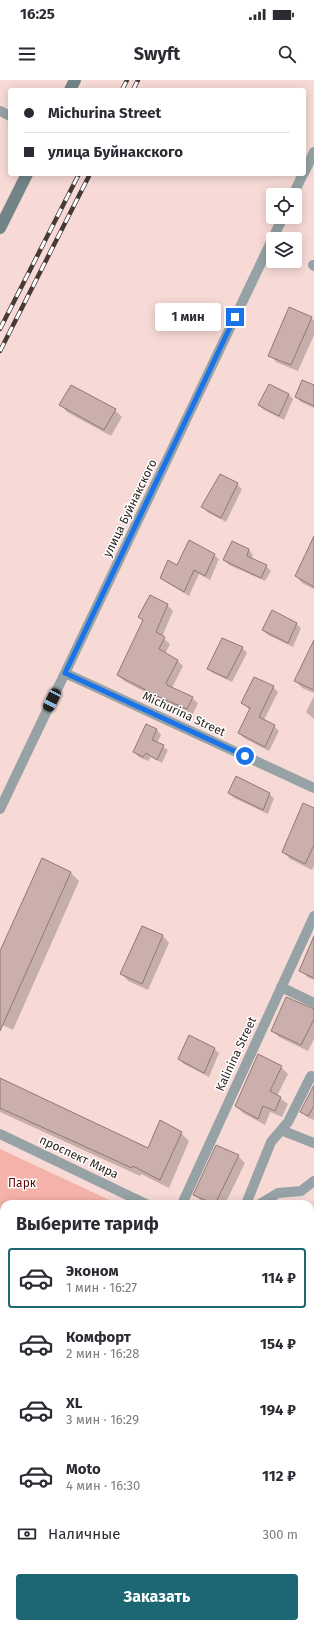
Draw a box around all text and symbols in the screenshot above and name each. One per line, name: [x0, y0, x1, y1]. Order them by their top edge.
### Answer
text: 16:25: [20, 5, 55, 23]
icon: menu: [16, 43, 38, 65]
text: Swyft: [134, 43, 180, 65]
icon: search: [276, 43, 298, 65]
text: Michurina Street: [48, 104, 161, 122]
text: улица Буйнакского: [48, 143, 183, 161]
map controls: [266, 188, 302, 268]
button: locate: [266, 188, 302, 224]
button: layers: [266, 232, 302, 268]
callout: 1 мин: [155, 303, 221, 331]
route end: [226, 308, 244, 326]
text: 1 мин: [171, 309, 205, 324]
street label: улица Буйнакского: [100, 457, 160, 559]
car: [41, 687, 63, 713]
street label: Michurina Street: [140, 689, 228, 740]
route start: [236, 747, 254, 765]
street label: Kalinina Street: [213, 1014, 260, 1093]
street label: проспект Мира: [37, 1133, 121, 1181]
park label: Парк: [8, 1176, 37, 1190]
text: Выберите тариф: [16, 1213, 159, 1235]
icon: car: [18, 1260, 54, 1296]
text: Эконом: [66, 1262, 119, 1280]
text: 114 ₽: [261, 1269, 296, 1287]
text: 1 мин · 16:27: [66, 1280, 137, 1295]
icon: car: [18, 1326, 54, 1362]
text: Комфорт: [66, 1328, 131, 1346]
text: 154 ₽: [260, 1335, 296, 1353]
text: 2 мин · 16:28: [66, 1346, 139, 1361]
icon: car: [18, 1392, 54, 1428]
text: XL: [66, 1394, 82, 1412]
text: 194 ₽: [260, 1401, 296, 1419]
text: 3 мин · 16:29: [66, 1412, 139, 1427]
icon: car: [18, 1458, 54, 1494]
text: Moto: [66, 1460, 101, 1478]
text: 112 ₽: [262, 1467, 296, 1485]
text: 4 мин · 16:30: [66, 1478, 140, 1493]
icon: cash: [16, 1523, 38, 1545]
text: Наличные: [48, 1525, 120, 1543]
text: 300 m: [262, 1527, 298, 1542]
button: Заказать: [16, 1574, 298, 1620]

